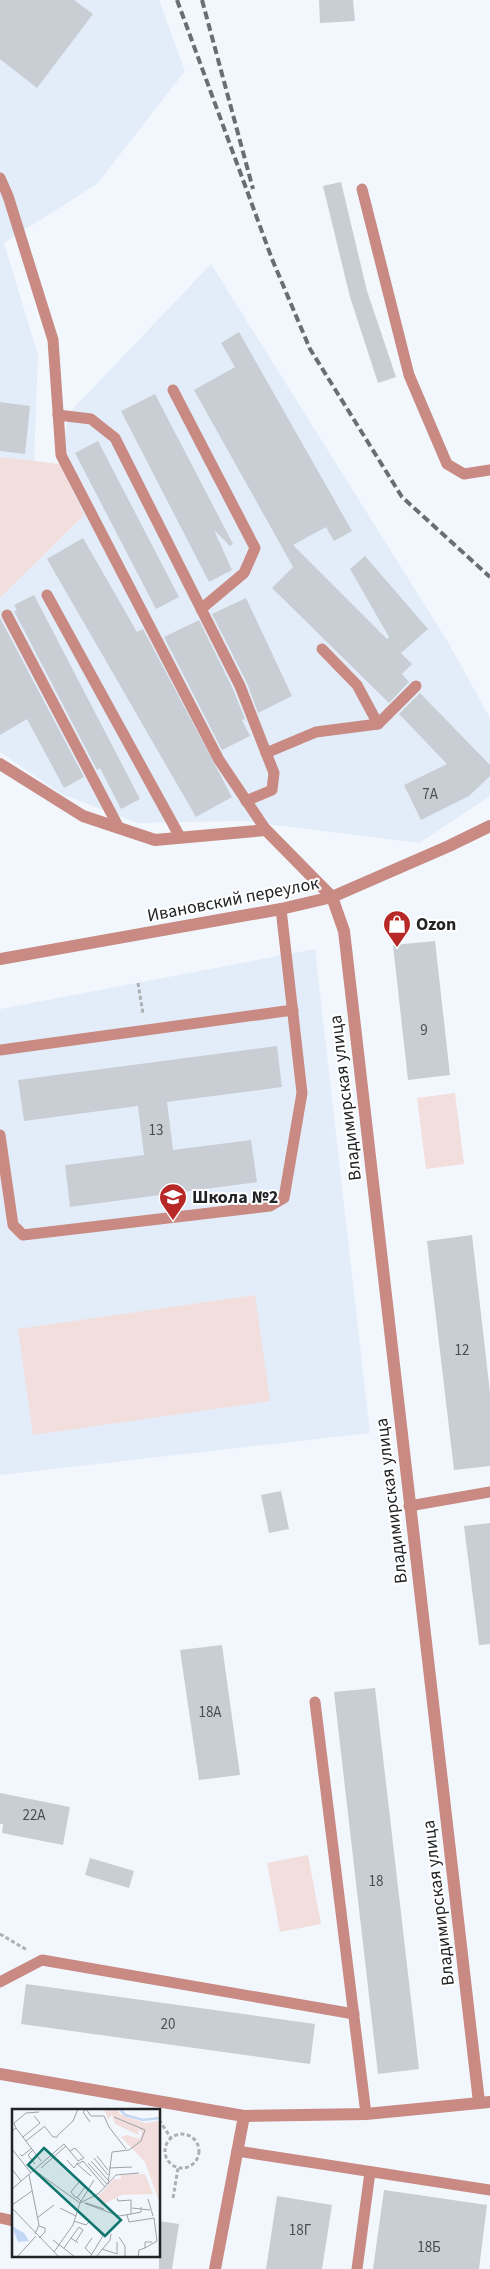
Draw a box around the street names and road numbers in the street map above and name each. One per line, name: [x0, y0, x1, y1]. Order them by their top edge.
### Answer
street label: Ивановский переулок: [145, 871, 321, 928]
street label: Владимирская улица: [323, 1014, 368, 1182]
street label: Владимирская улица: [369, 1417, 414, 1585]
street label: Владимирская улица: [416, 1819, 461, 1987]

